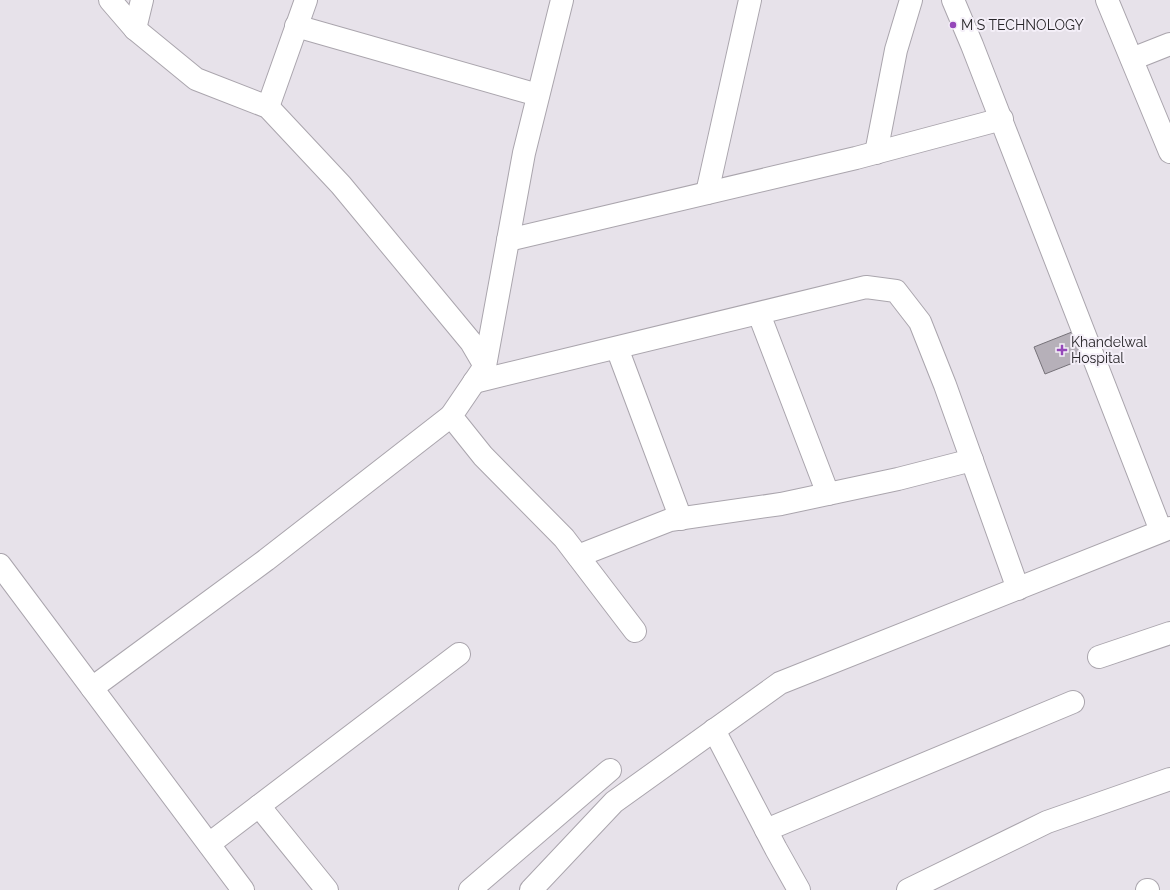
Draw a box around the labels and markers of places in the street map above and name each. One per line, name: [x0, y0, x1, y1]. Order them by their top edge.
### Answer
place label: M S TECHNOLOGY: [961, 17, 1084, 33]
marker: M S TECHNOLOGY: [948, 20, 958, 30]
place label: Khandelwal Hospital: [1071, 334, 1147, 366]
marker: Khandelwal Hospital: [1056, 344, 1068, 356]

